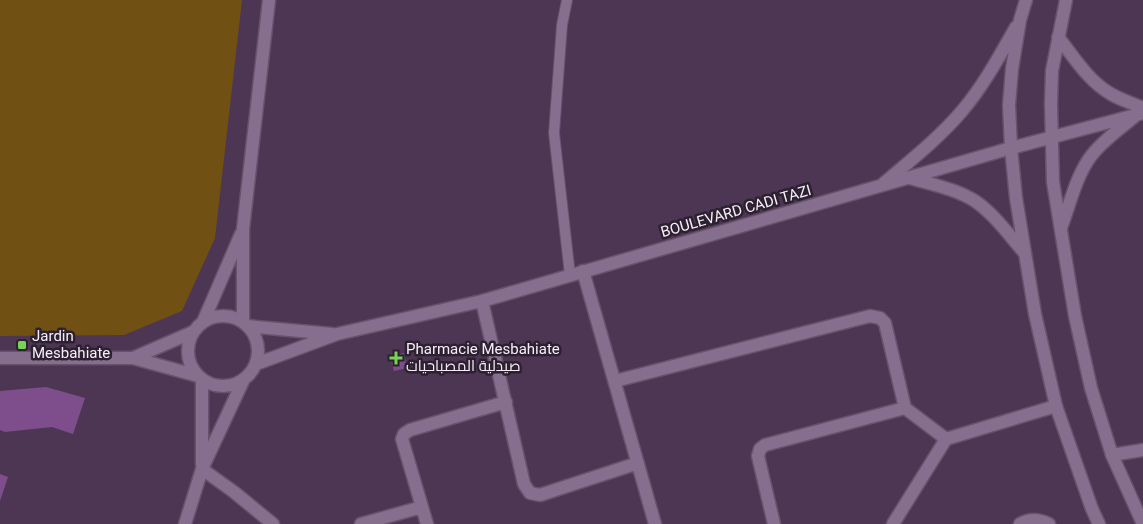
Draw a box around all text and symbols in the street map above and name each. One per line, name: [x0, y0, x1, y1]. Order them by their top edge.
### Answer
street label: BOULEVARD CADI TAZI: [659, 181, 813, 241]
place label: Jardin Mesbahiate: [32, 327, 110, 362]
marker: Jardin Mesbahiate: [16, 339, 28, 351]
place label: Pharmacie Mesbahiate صيدلية المصباحيات: [406, 340, 560, 375]
marker: Pharmacie Mesbahiate صيدلية المصباحيات: [390, 352, 402, 364]

